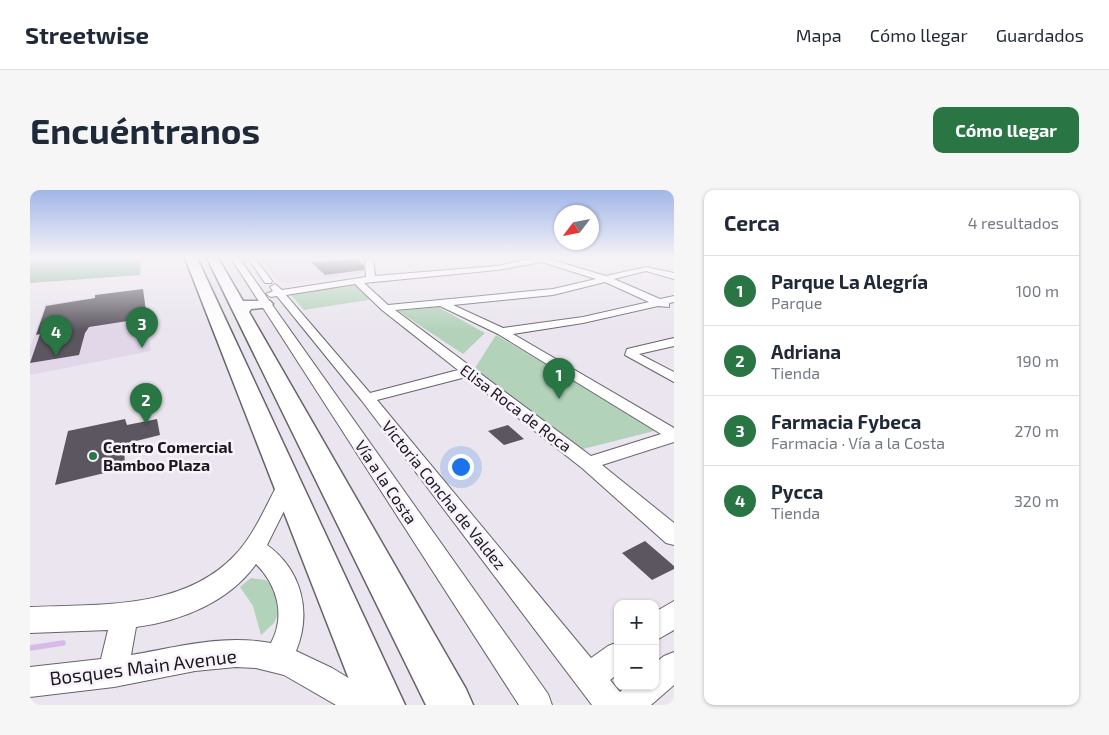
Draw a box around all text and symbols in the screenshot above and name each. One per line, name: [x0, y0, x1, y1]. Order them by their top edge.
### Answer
text: Streetwise: [25, 20, 149, 49]
text: Mapa: [796, 24, 842, 46]
text: Cómo llegar: [870, 24, 968, 46]
text: Guardados: [996, 24, 1084, 46]
button: Cómo llegar: [933, 107, 1079, 153]
text: Encuéntranos: [30, 109, 260, 151]
north arrow: [554, 205, 599, 250]
text: Cerca: [724, 210, 780, 235]
text: 4 resultados: [968, 213, 1059, 232]
text: Parque La Alegría: [771, 270, 928, 293]
text: 1: [737, 281, 743, 300]
text: 100 m: [1016, 281, 1059, 300]
text: Parque: [771, 293, 822, 312]
pin: 3: [126, 307, 158, 348]
pin: 4: [40, 315, 72, 356]
text: Adriana: [771, 340, 841, 363]
text: 2: [735, 351, 745, 370]
text: 190 m: [1016, 351, 1059, 370]
pin: 1: [543, 358, 575, 399]
street label: Elisa Roca de Roca: [457, 360, 576, 456]
text: Tienda: [771, 363, 820, 382]
pin: 2: [130, 383, 162, 424]
text: Farmacia Fybeca: [771, 410, 921, 433]
street label: Victoria Concha de Valdez: [378, 416, 510, 573]
text: 3: [735, 421, 745, 440]
text: 270 m: [1015, 421, 1059, 440]
text: Farmacia · Vía a la Costa: [771, 433, 945, 452]
street label: Vía a la Costa: [351, 436, 421, 527]
place label: Centro Comercial Bamboo Plaza: [103, 437, 234, 474]
marker: Centro Comercial Bamboo Plaza: [87, 450, 99, 462]
your location: [448, 454, 474, 480]
text: Pycca: [771, 480, 823, 503]
text: 4: [735, 491, 745, 510]
text: 320 m: [1014, 491, 1059, 510]
text: Tienda: [771, 503, 820, 522]
map controls: [614, 600, 659, 690]
button: +: [614, 600, 659, 645]
street label: Bosques Main Avenue: [48, 644, 238, 689]
button: −: [614, 645, 659, 690]

